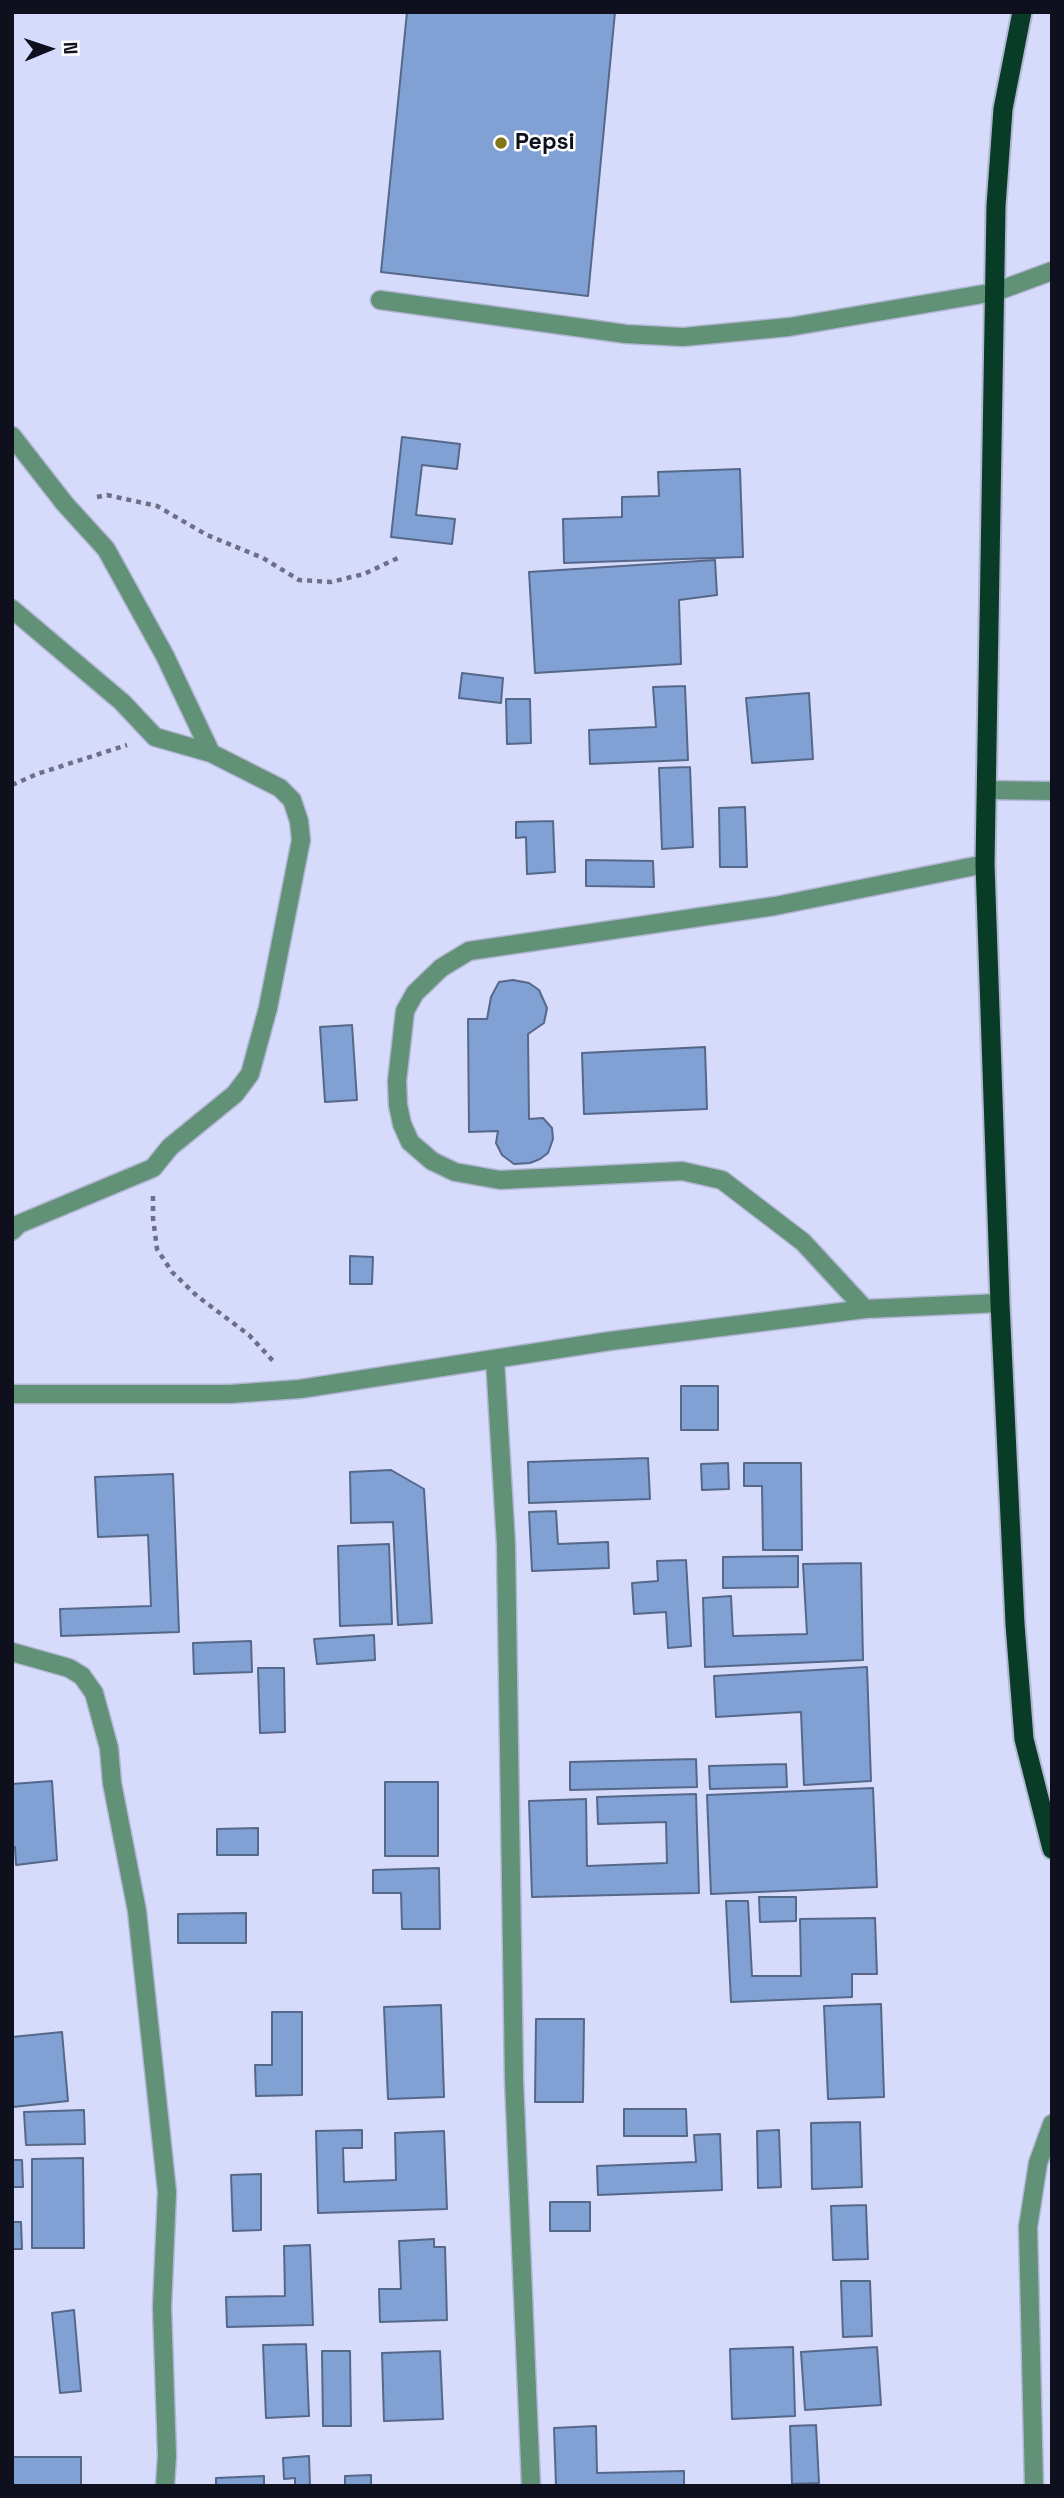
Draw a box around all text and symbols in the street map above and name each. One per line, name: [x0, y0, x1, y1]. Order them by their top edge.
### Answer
north arrow: [14, 14, 84, 84]
text: N: [58, 41, 83, 55]
place label: Pepsi: [515, 129, 575, 157]
marker: Pepsi: [493, 135, 509, 151]

